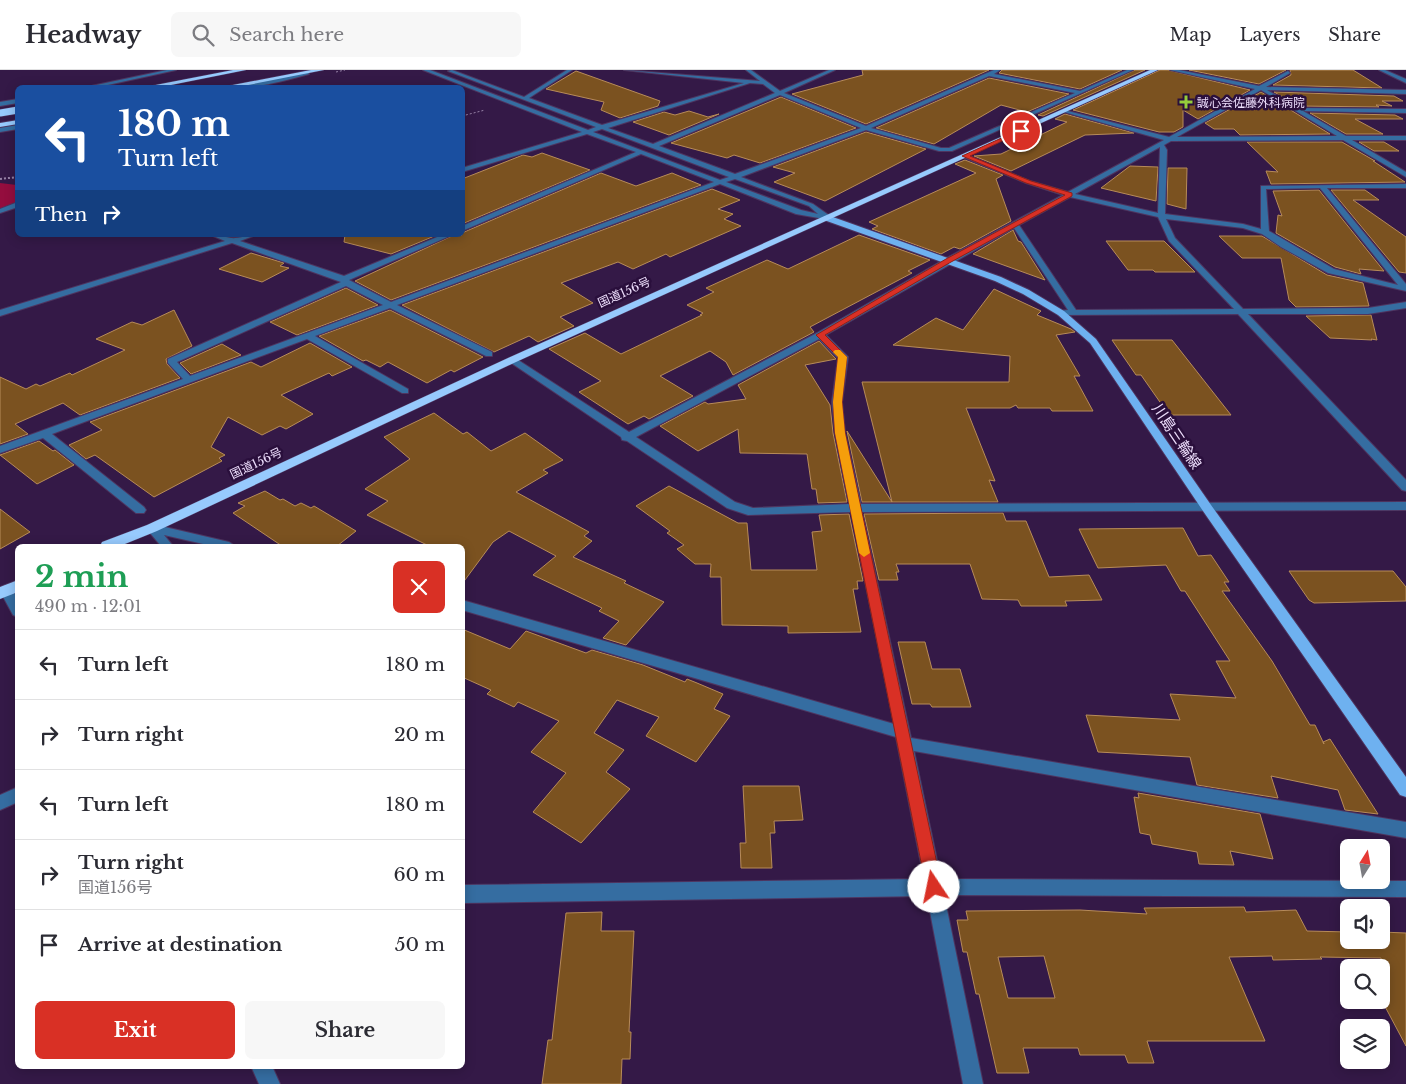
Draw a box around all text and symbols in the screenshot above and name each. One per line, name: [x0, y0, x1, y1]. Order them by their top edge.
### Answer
search box: [171, 12, 521, 57]
text: Headway: [25, 20, 141, 49]
icon: search: [189, 21, 217, 49]
text: Search here: [229, 23, 344, 46]
text: Map: [1170, 24, 1211, 46]
text: Layers: [1239, 24, 1300, 46]
text: Share: [1328, 24, 1381, 46]
marker: 誠心会佐藤外科病院: [1179, 95, 1193, 109]
place label: 誠心会佐藤外科病院: [1197, 95, 1305, 110]
text: 180 m: [118, 102, 230, 145]
icon: left: [35, 105, 100, 170]
pin: [1000, 110, 1042, 152]
icon: arrive: [1007, 117, 1035, 145]
text: Turn left: [118, 145, 218, 172]
icon: right: [97, 200, 125, 228]
text: Then: [35, 203, 87, 226]
street label: 国道156号: [595, 274, 653, 310]
street label: 川島三輪線: [1148, 400, 1206, 472]
street label: 国道156号: [228, 444, 284, 482]
text: 2 min: [35, 558, 128, 595]
button: close: [393, 561, 445, 613]
text: 490 m · 12:01: [35, 596, 142, 616]
icon: left: [35, 651, 63, 679]
text: Turn left: [78, 653, 169, 676]
text: 180 m: [386, 653, 445, 676]
icon: right: [35, 721, 63, 749]
text: Turn right: [78, 723, 184, 746]
text: 20 m: [394, 723, 445, 746]
icon: left: [35, 791, 63, 819]
text: Turn left: [78, 793, 169, 816]
text: 180 m: [386, 793, 445, 816]
north arrow: [1340, 839, 1390, 889]
map controls: [1340, 839, 1390, 1069]
text: Turn right: [78, 851, 184, 874]
position arrow: [907, 860, 959, 912]
icon: right: [35, 861, 63, 889]
text: 60 m: [393, 863, 445, 886]
text: 国道156号: [78, 877, 153, 897]
button: sound: [1340, 899, 1390, 949]
icon: arrive: [35, 931, 63, 959]
text: Arrive at destination: [78, 933, 282, 956]
text: 50 m: [395, 933, 445, 956]
button: search: [1340, 959, 1390, 1009]
button: Exit: [35, 1001, 235, 1059]
button: Share: [245, 1001, 445, 1059]
button: layers: [1340, 1019, 1390, 1069]

